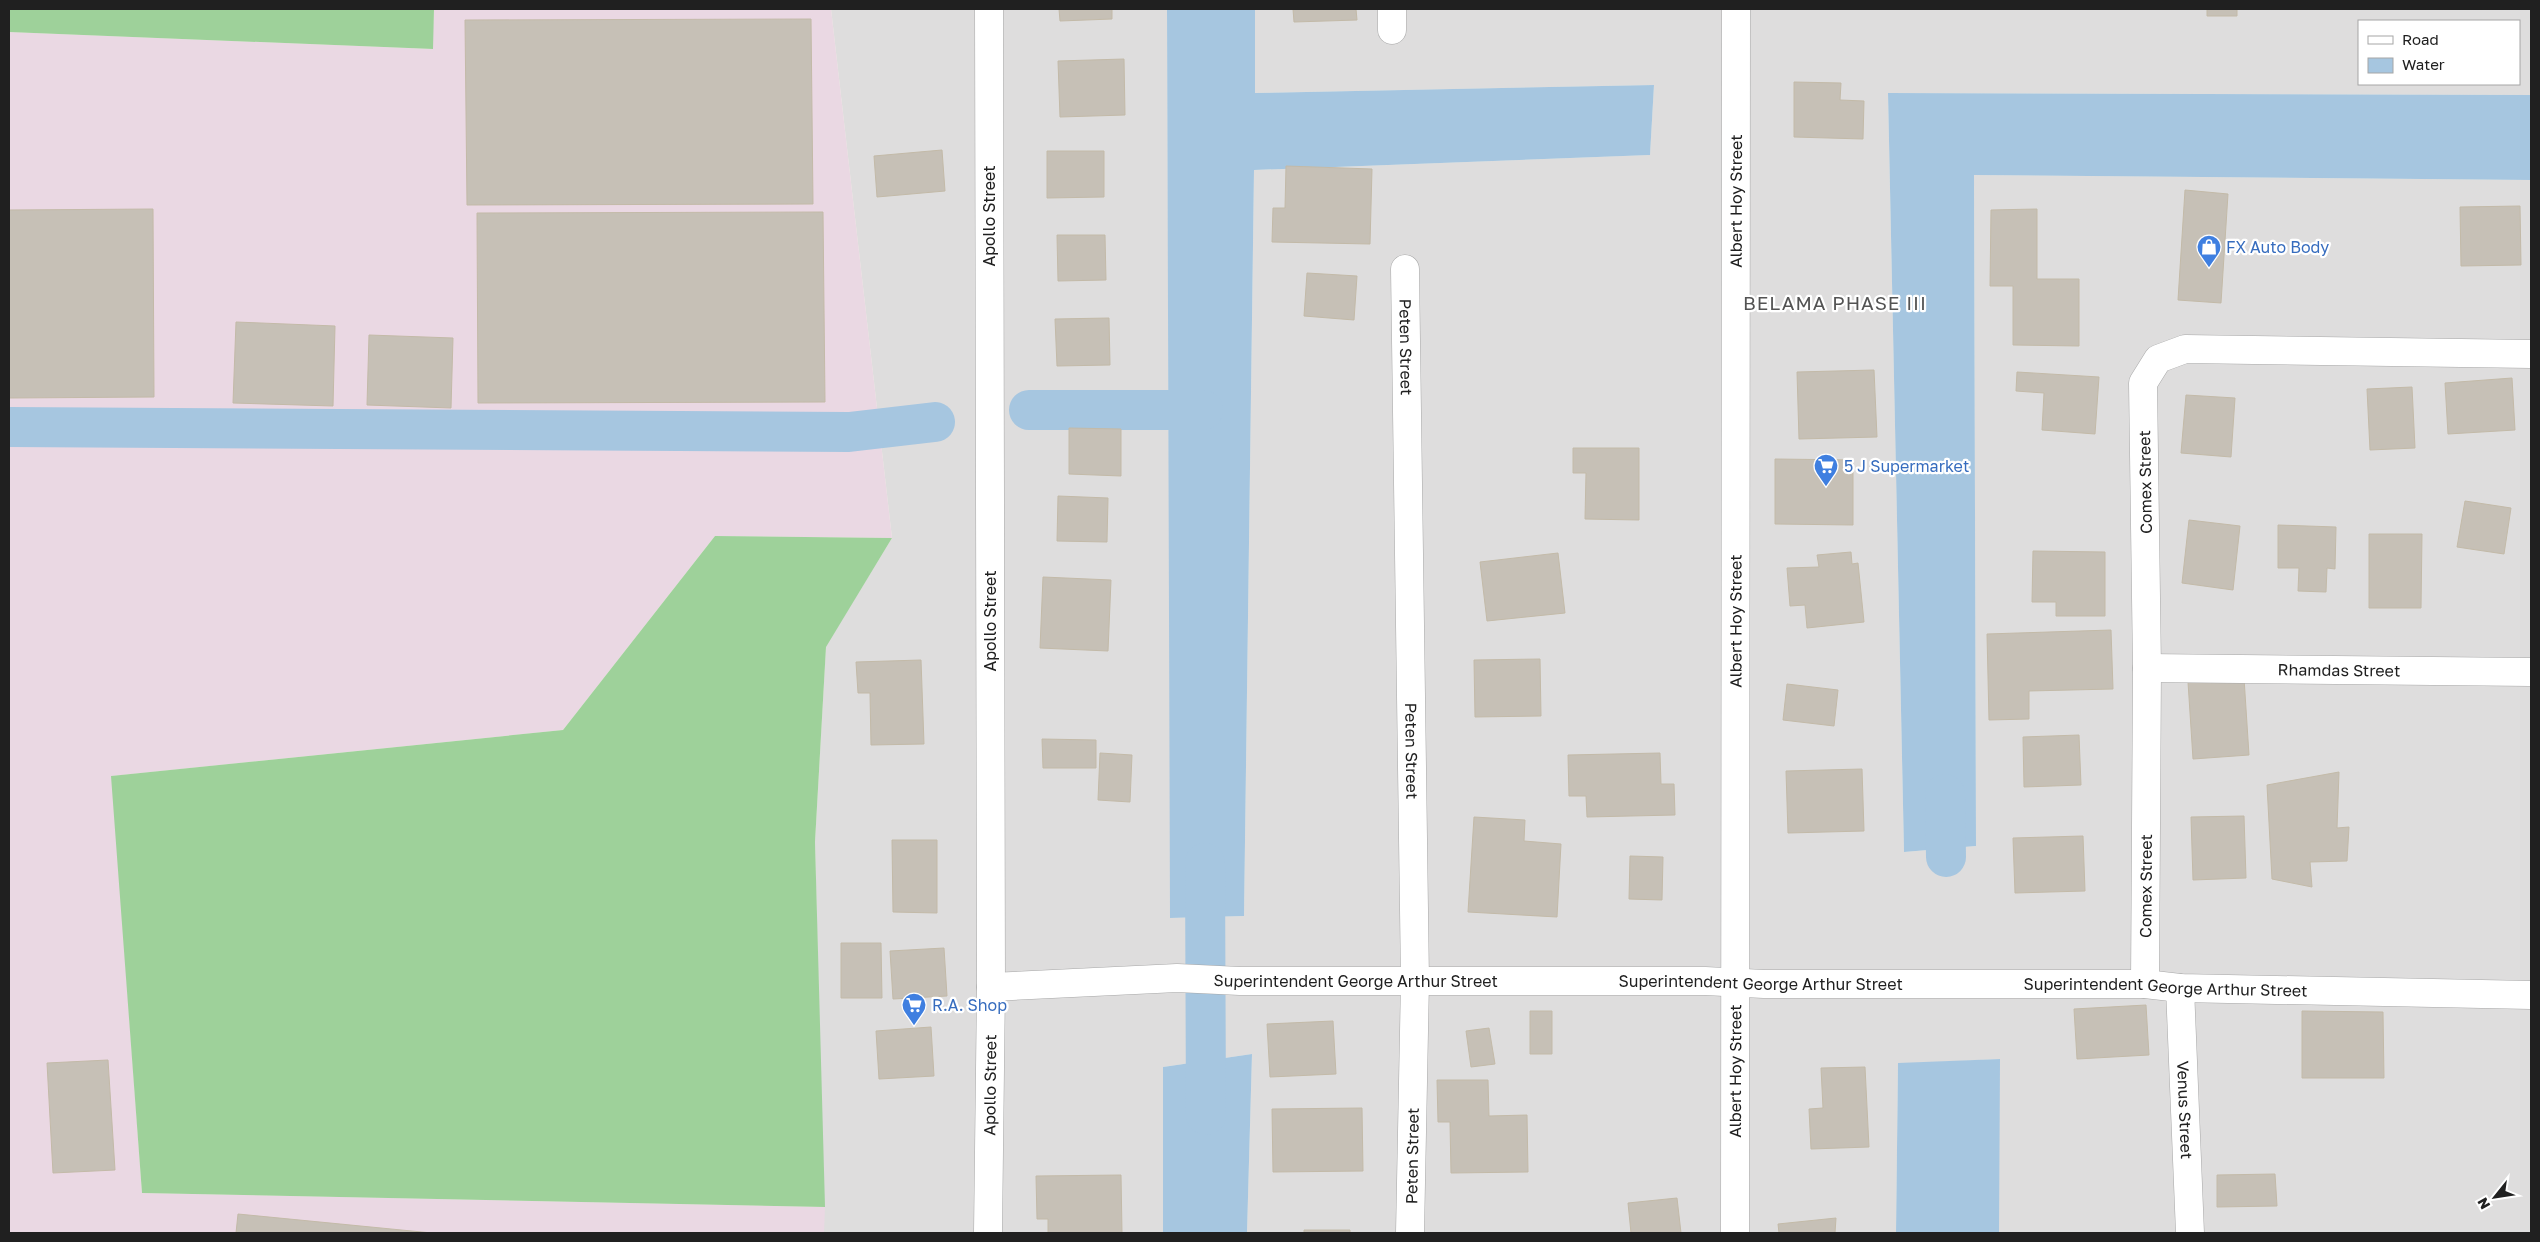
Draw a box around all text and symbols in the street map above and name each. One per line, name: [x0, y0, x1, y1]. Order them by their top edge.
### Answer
legend: [2358, 20, 2520, 85]
text: Road: [2402, 30, 2439, 48]
text: Water: [2402, 55, 2445, 73]
street label: Albert Hoy Street: [1726, 134, 1746, 268]
street label: Apollo Street: [979, 165, 999, 267]
shop icon: FX Auto Body: [2196, 234, 2222, 268]
place label: FX Auto Body: [2226, 237, 2329, 257]
district label: BELAMA PHASE III: [1743, 291, 1927, 314]
street label: Peten Street: [1395, 299, 1417, 395]
street label: Comex Street: [2134, 430, 2156, 534]
supermarket icon: 5 J Supermarket: [1813, 453, 1839, 487]
place label: 5 J Supermarket: [1844, 456, 1969, 476]
street label: Albert Hoy Street: [1725, 554, 1746, 688]
street label: Apollo Street: [980, 570, 1000, 672]
street label: Rhamdas Street: [2278, 659, 2400, 681]
street label: Peten Street: [1401, 703, 1422, 799]
street label: Comex Street: [2135, 834, 2156, 938]
street label: Superintendent George Arthur Street: [1213, 970, 1498, 991]
street label: Superintendent George Arthur Street: [1619, 971, 1903, 994]
street label: Superintendent George Arthur Street: [2023, 974, 2308, 1001]
supermarket icon: R.A. Shop: [901, 992, 927, 1026]
place label: R.A. Shop: [932, 995, 1007, 1015]
street label: Albert Hoy Street: [1725, 1004, 1745, 1138]
street label: Apollo Street: [979, 1034, 1000, 1136]
street label: Venus Street: [2173, 1060, 2197, 1159]
street label: Peten Street: [1401, 1108, 1423, 1204]
north arrow: [2470, 1172, 2520, 1222]
text: N: [2473, 1195, 2493, 1213]

